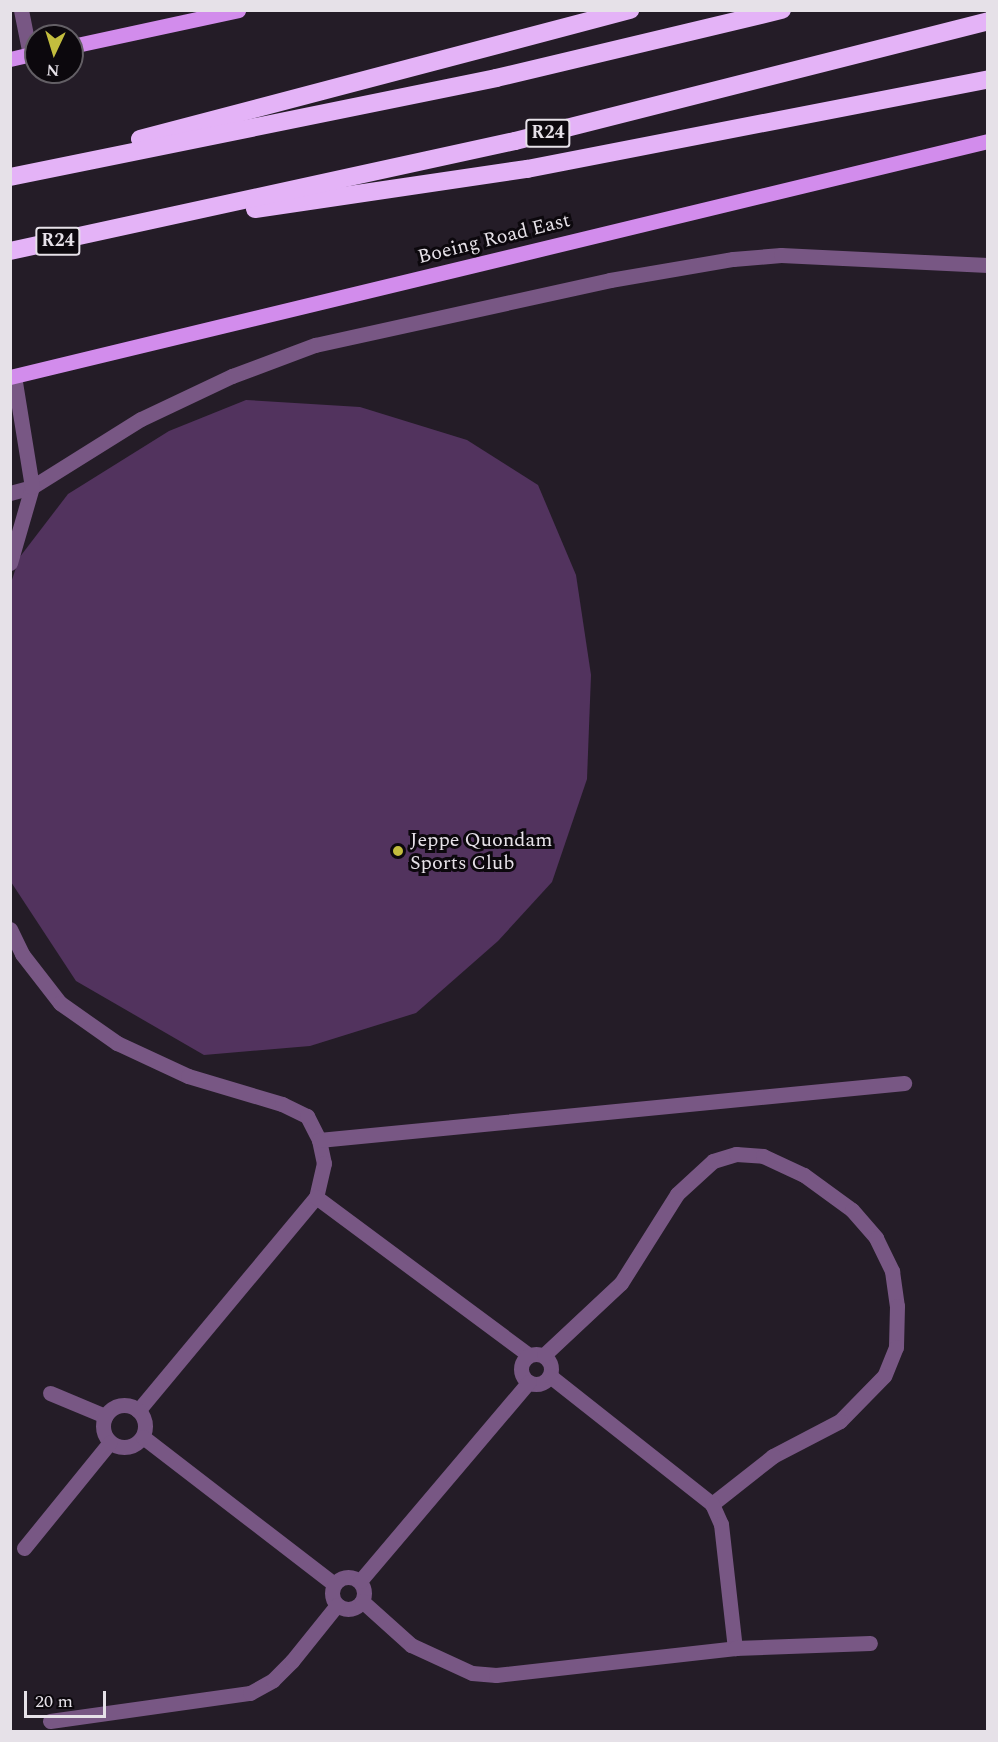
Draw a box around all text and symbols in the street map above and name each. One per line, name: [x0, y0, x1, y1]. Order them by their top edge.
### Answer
north arrow: [24, 24, 84, 84]
text: N: [46, 58, 60, 82]
road number: R24: [524, 118, 572, 148]
street label: Boeing Road East: [415, 208, 573, 270]
road number: R24: [34, 226, 82, 256]
place label: Jeppe Quondam Sports Club: [410, 828, 552, 875]
marker: Jeppe Quondam Sports Club: [391, 844, 405, 858]
scale bar: [27, 1679, 110, 1717]
text: 20 m: [35, 1688, 73, 1715]

